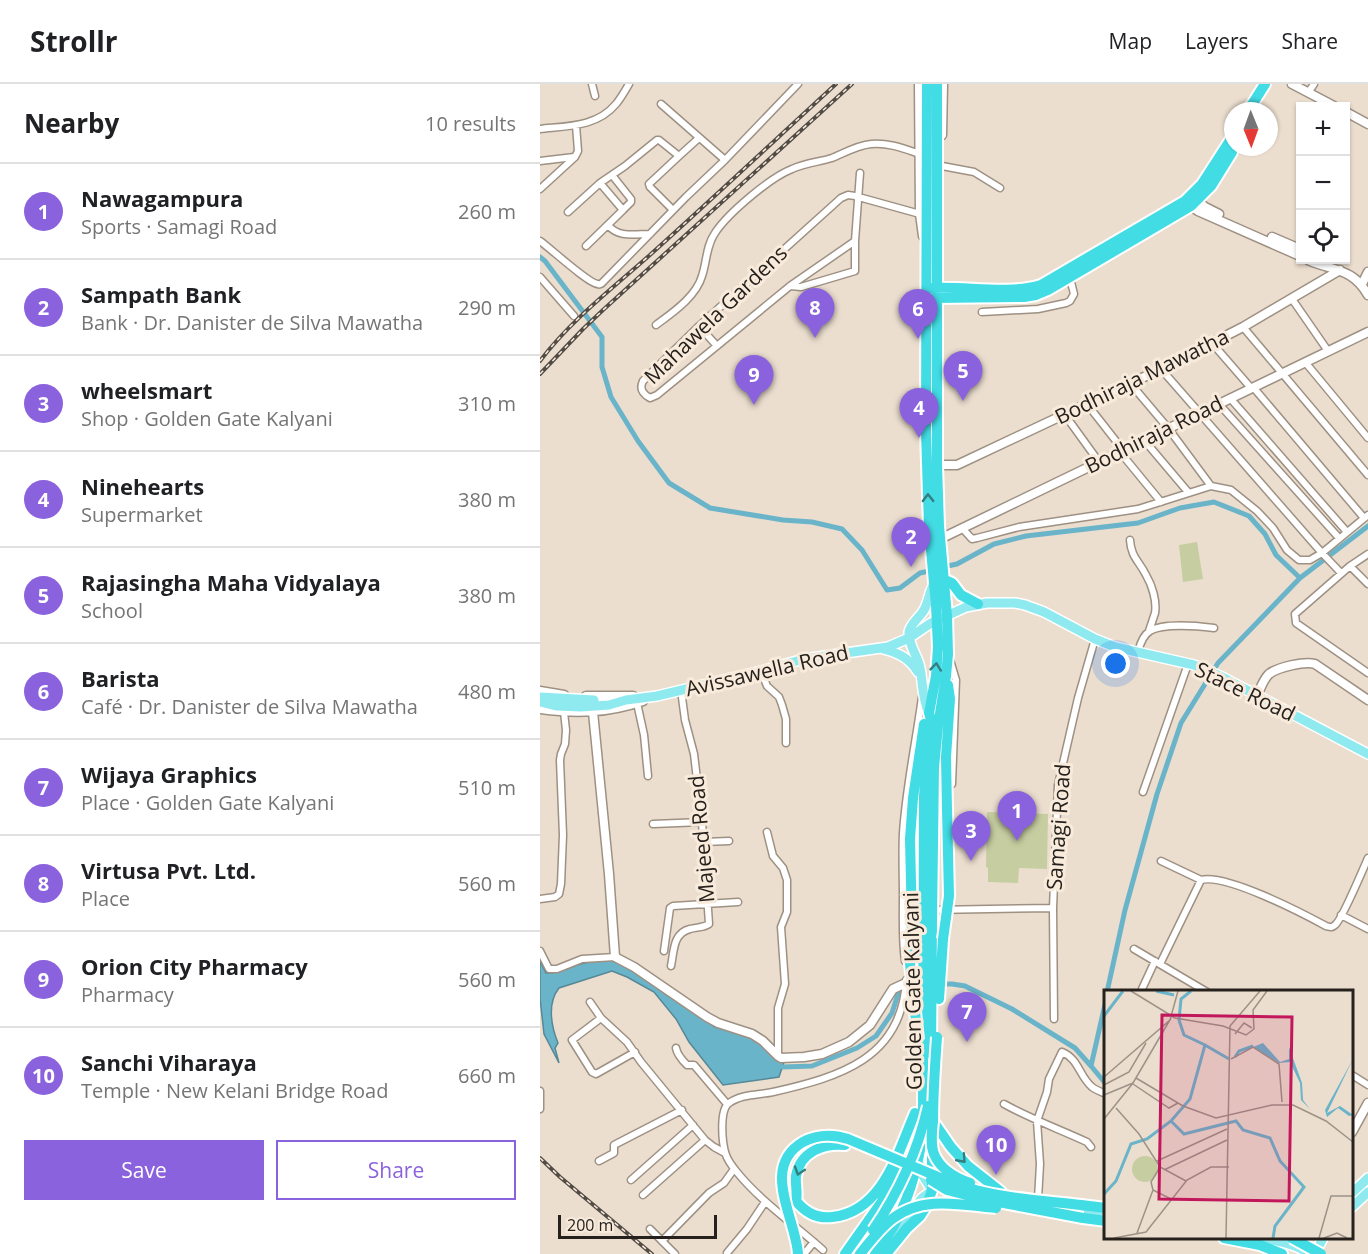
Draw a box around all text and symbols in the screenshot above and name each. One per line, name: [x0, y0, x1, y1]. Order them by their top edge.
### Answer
text: Strollr: [30, 22, 117, 60]
text: Map: [1109, 27, 1152, 55]
text: Layers: [1185, 27, 1249, 55]
text: Share: [1282, 27, 1338, 55]
north arrow: [1224, 102, 1278, 156]
map controls: [1296, 102, 1350, 264]
button: +: [1296, 102, 1350, 156]
text: Nearby: [24, 105, 119, 141]
text: 10 results: [425, 110, 516, 137]
button: −: [1296, 156, 1350, 210]
text: Nawagampura: [81, 183, 243, 213]
text: 1: [38, 198, 49, 225]
text: 260 m: [458, 198, 516, 225]
button: locate: [1296, 210, 1350, 264]
text: Sports · Samagi Road: [81, 213, 277, 240]
street label: Mahawela Gardens: [638, 239, 793, 390]
text: Sampath Bank: [81, 279, 241, 309]
pin: 8: [796, 288, 834, 338]
pin: 6: [898, 290, 938, 339]
text: 2: [38, 294, 49, 321]
text: 290 m: [458, 294, 516, 321]
text: Bank · Dr. Danister de Silva Mawatha: [81, 309, 423, 336]
street label: Bodhiraja Mawatha: [1050, 322, 1233, 430]
pin: 5: [944, 352, 982, 401]
pin: 9: [734, 356, 774, 405]
text: wheelsmart: [81, 375, 212, 405]
pin: 4: [900, 388, 938, 438]
street label: Bodhiraja Road: [1080, 389, 1227, 480]
text: 3: [38, 390, 49, 417]
text: 310 m: [458, 390, 516, 417]
text: Shop · Golden Gate Kalyani: [81, 405, 333, 432]
text: Ninehearts: [81, 471, 204, 501]
text: 4: [38, 486, 49, 513]
text: 380 m: [458, 486, 516, 513]
one-way arrow: [922, 494, 934, 503]
text: Supermarket: [81, 501, 203, 528]
pin: 2: [892, 518, 931, 567]
text: Rajasingha Maha Vidyalaya: [81, 567, 381, 597]
text: 5: [38, 582, 49, 609]
text: 380 m: [458, 582, 516, 609]
text: School: [81, 597, 143, 624]
street label: Avissawella Road: [682, 638, 851, 702]
your location: [1101, 649, 1130, 678]
street label: Stace Road: [1191, 655, 1300, 727]
one-way arrow: [930, 662, 942, 671]
text: Barista: [81, 663, 160, 693]
text: 6: [38, 678, 49, 705]
text: 480 m: [458, 678, 516, 705]
text: Café · Dr. Danister de Silva Mawatha: [81, 693, 418, 720]
text: Wijaya Graphics: [81, 759, 257, 789]
street label: Samagi Road: [1040, 763, 1076, 891]
text: 7: [38, 774, 49, 801]
text: 510 m: [458, 774, 516, 801]
street label: Majeed Road: [681, 774, 721, 904]
text: Place · Golden Gate Kalyani: [81, 789, 334, 816]
pin: 1: [998, 792, 1036, 841]
pin: 3: [952, 812, 990, 861]
text: Virtusa Pvt. Ltd.: [81, 855, 256, 885]
text: 8: [38, 870, 49, 897]
text: 560 m: [458, 870, 516, 897]
text: Place: [81, 885, 130, 912]
street label: Golden Gate Kalyani: [896, 892, 928, 1090]
text: Orion City Pharmacy: [81, 951, 308, 981]
text: 9: [38, 966, 49, 993]
text: 560 m: [458, 966, 516, 993]
text: Pharmacy: [81, 981, 174, 1008]
inset map: [1104, 990, 1353, 1239]
pin: 7: [948, 992, 986, 1042]
text: Sanchi Viharaya: [81, 1047, 257, 1077]
text: 10: [32, 1062, 55, 1089]
text: 660 m: [458, 1062, 516, 1089]
text: Temple · New Kelani Bridge Road: [81, 1077, 388, 1104]
pin: 10: [976, 1126, 1016, 1175]
button: Save: [24, 1140, 264, 1200]
button: Share: [276, 1140, 516, 1200]
one-way arrow: [955, 1152, 966, 1162]
one-way arrow: [794, 1165, 806, 1176]
scale bar: [558, 1212, 717, 1240]
text: 200 m: [567, 1214, 613, 1236]

